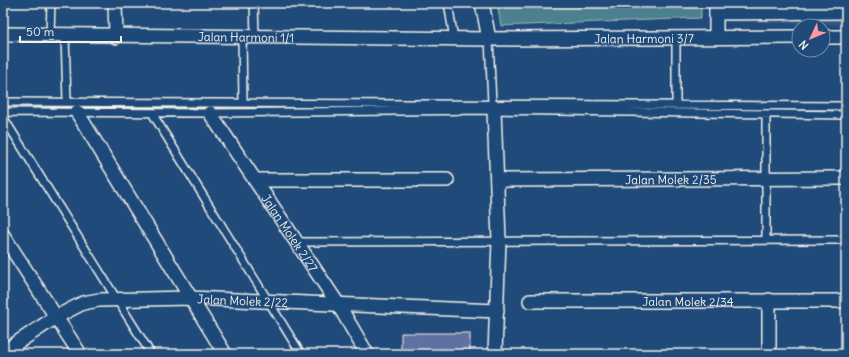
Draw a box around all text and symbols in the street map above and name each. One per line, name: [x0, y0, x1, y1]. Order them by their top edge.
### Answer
scale bar: [20, 18, 121, 44]
north arrow: [791, 18, 831, 58]
text: 50 m: [26, 24, 55, 39]
street label: Jalan Harmoni 1/1: [198, 29, 294, 44]
street label: Jalan Harmoni 3/7: [594, 30, 694, 46]
text: N: [796, 37, 811, 53]
street label: Jalan Molek 2/35: [625, 171, 717, 187]
street label: Jalan Molek 2/27: [259, 191, 322, 274]
street label: Jalan Molek 2/22: [197, 291, 289, 310]
street label: Jalan Molek 2/34: [642, 294, 734, 309]

